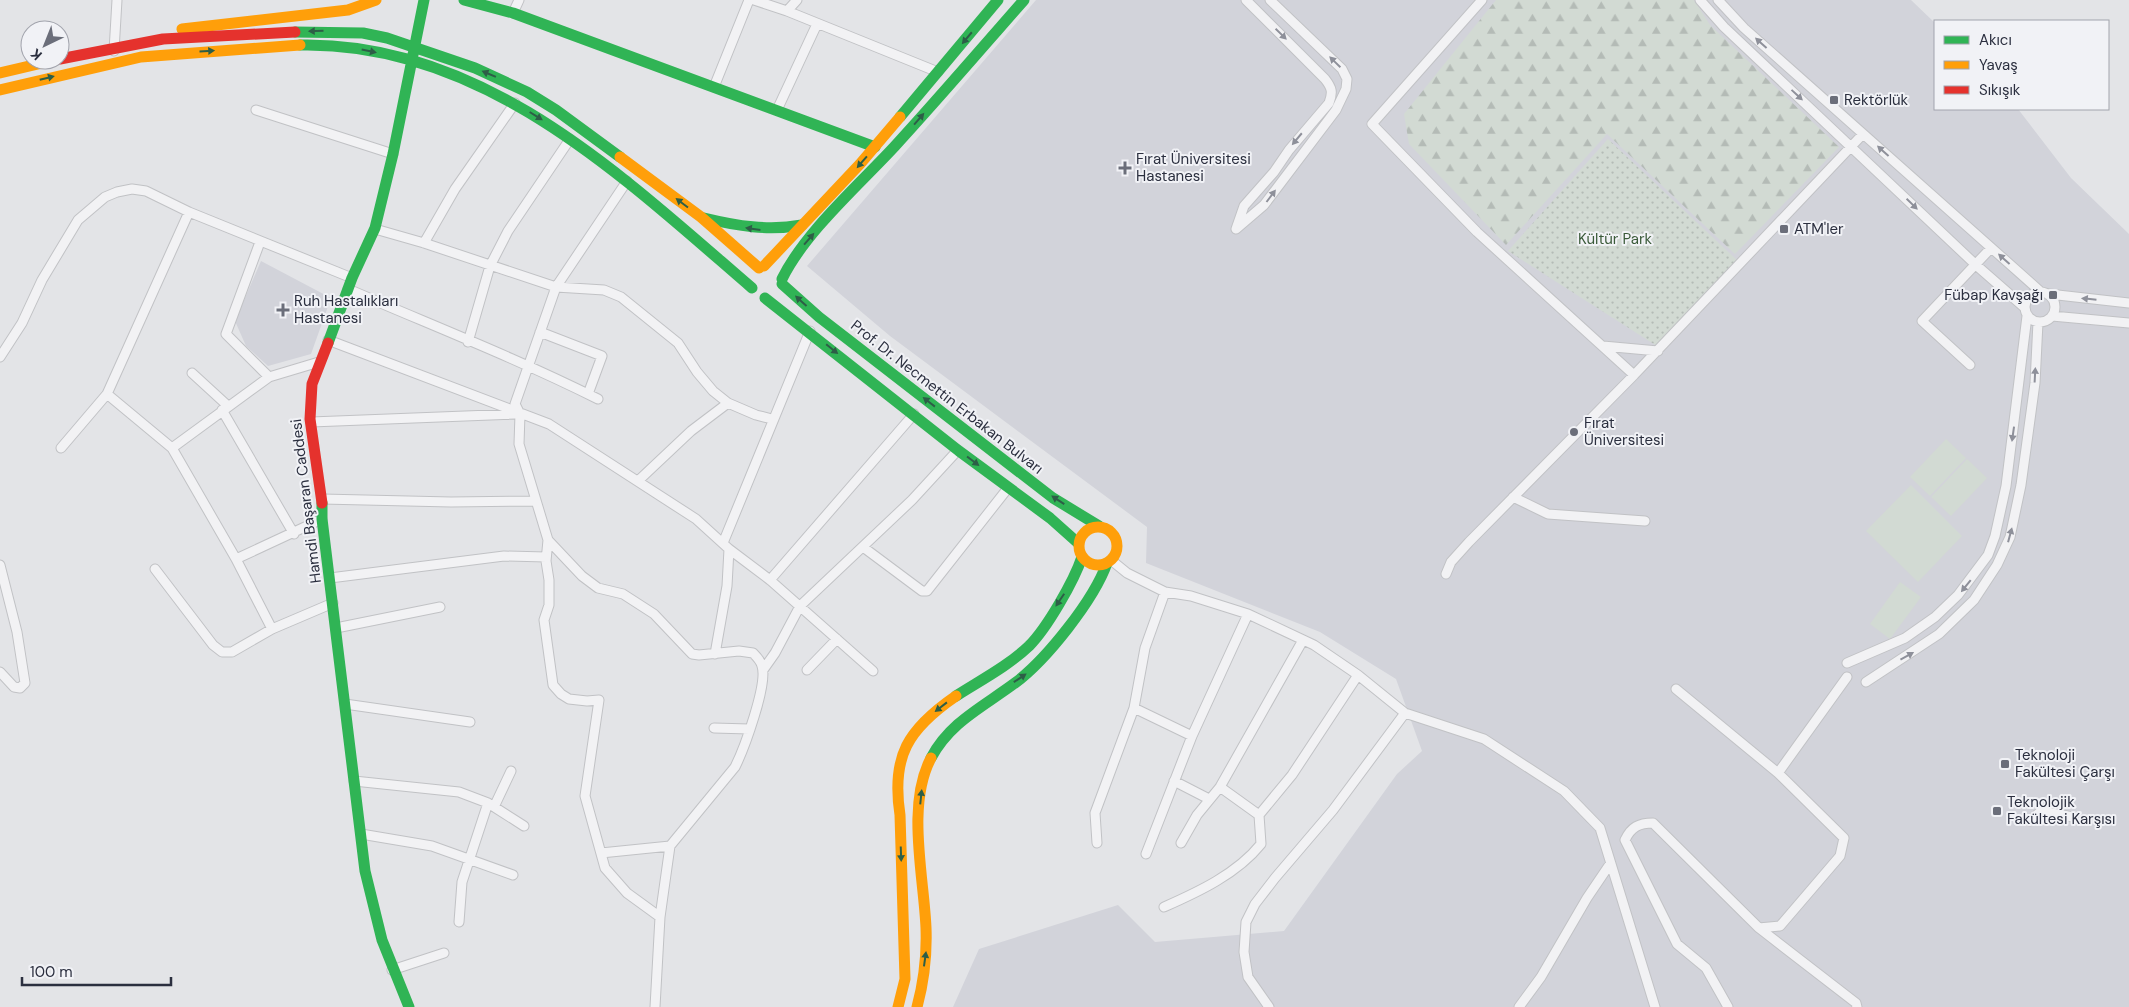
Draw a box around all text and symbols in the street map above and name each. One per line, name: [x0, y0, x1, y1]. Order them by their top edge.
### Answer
north arrow: [20, 20, 70, 70]
legend: [1934, 20, 2109, 110]
one-way arrow: [307, 27, 323, 35]
one-way arrow: [1275, 28, 1287, 40]
text: Akıcı: [1979, 30, 2012, 50]
one-way arrow: [961, 31, 973, 43]
one-way arrow: [1755, 38, 1768, 49]
text: K: [27, 45, 46, 64]
one-way arrow: [199, 46, 215, 54]
one-way arrow: [361, 48, 377, 56]
text: Yavaş: [1979, 55, 2018, 75]
one-way arrow: [1329, 56, 1341, 68]
one-way arrow: [482, 69, 496, 77]
one-way arrow: [40, 74, 55, 82]
text: Sıkışık: [1979, 80, 2021, 100]
one-way arrow: [1791, 89, 1803, 101]
place label: Rektörlük: [1844, 90, 1909, 110]
marker: Rektörlük: [1828, 94, 1840, 106]
one-way arrow: [529, 112, 542, 121]
one-way arrow: [913, 114, 925, 126]
one-way arrow: [1292, 133, 1303, 146]
one-way arrow: [1877, 145, 1889, 157]
place label: Fırat Üniversitesi Hastanesi: [1136, 149, 1251, 186]
one-way arrow: [856, 155, 868, 167]
marker: Fırat Üniversitesi Hastanesi: [1118, 161, 1132, 175]
one-way arrow: [1266, 189, 1276, 203]
one-way arrow: [676, 197, 689, 208]
one-way arrow: [1906, 197, 1918, 209]
place label: ATM'ler: [1794, 219, 1844, 239]
marker: ATM'ler: [1778, 223, 1790, 235]
one-way arrow: [745, 224, 761, 232]
park label: Kültür Park: [1578, 229, 1652, 249]
one-way arrow: [804, 233, 815, 246]
one-way arrow: [1999, 253, 2011, 265]
place label: Fübap Kavşağı: [1944, 285, 2043, 305]
marker: Fübap Kavşağı: [2047, 289, 2059, 301]
place label: Ruh Hastalıkları Hastanesi: [294, 291, 398, 328]
one-way arrow: [2080, 295, 2096, 303]
one-way arrow: [795, 296, 808, 307]
marker: Ruh Hastalıkları Hastanesi: [276, 303, 290, 317]
street label: Prof. Dr. Necmettin Erbakan Bulvarı: [847, 315, 1047, 479]
one-way arrow: [825, 343, 838, 354]
one-way arrow: [2031, 367, 2039, 383]
one-way arrow: [922, 397, 936, 407]
place label: Fırat Üniversitesi: [1584, 413, 1664, 450]
street label: Hamdi Başaran Caddesi: [286, 418, 326, 584]
marker: Fırat Üniversitesi: [1568, 426, 1580, 438]
one-way arrow: [2009, 426, 2017, 442]
one-way arrow: [966, 456, 980, 466]
one-way arrow: [1052, 496, 1065, 505]
one-way arrow: [2006, 527, 2014, 542]
one-way arrow: [1960, 579, 1971, 592]
one-way arrow: [1055, 594, 1065, 607]
one-way arrow: [1899, 652, 1914, 660]
one-way arrow: [1014, 673, 1027, 682]
one-way arrow: [935, 702, 948, 713]
place label: Teknoloji Fakültesi Çarşı: [2015, 745, 2115, 782]
marker: Teknoloji Fakültesi Çarşı: [1999, 758, 2011, 770]
one-way arrow: [917, 789, 925, 805]
place label: Teknolojik Fakültesi Karşısı: [2007, 792, 2115, 829]
marker: Teknolojik Fakültesi Karşısı: [1991, 805, 2003, 817]
one-way arrow: [897, 846, 905, 862]
one-way arrow: [921, 950, 929, 966]
scale bar: [22, 954, 171, 986]
text: 100 m: [30, 962, 73, 982]

